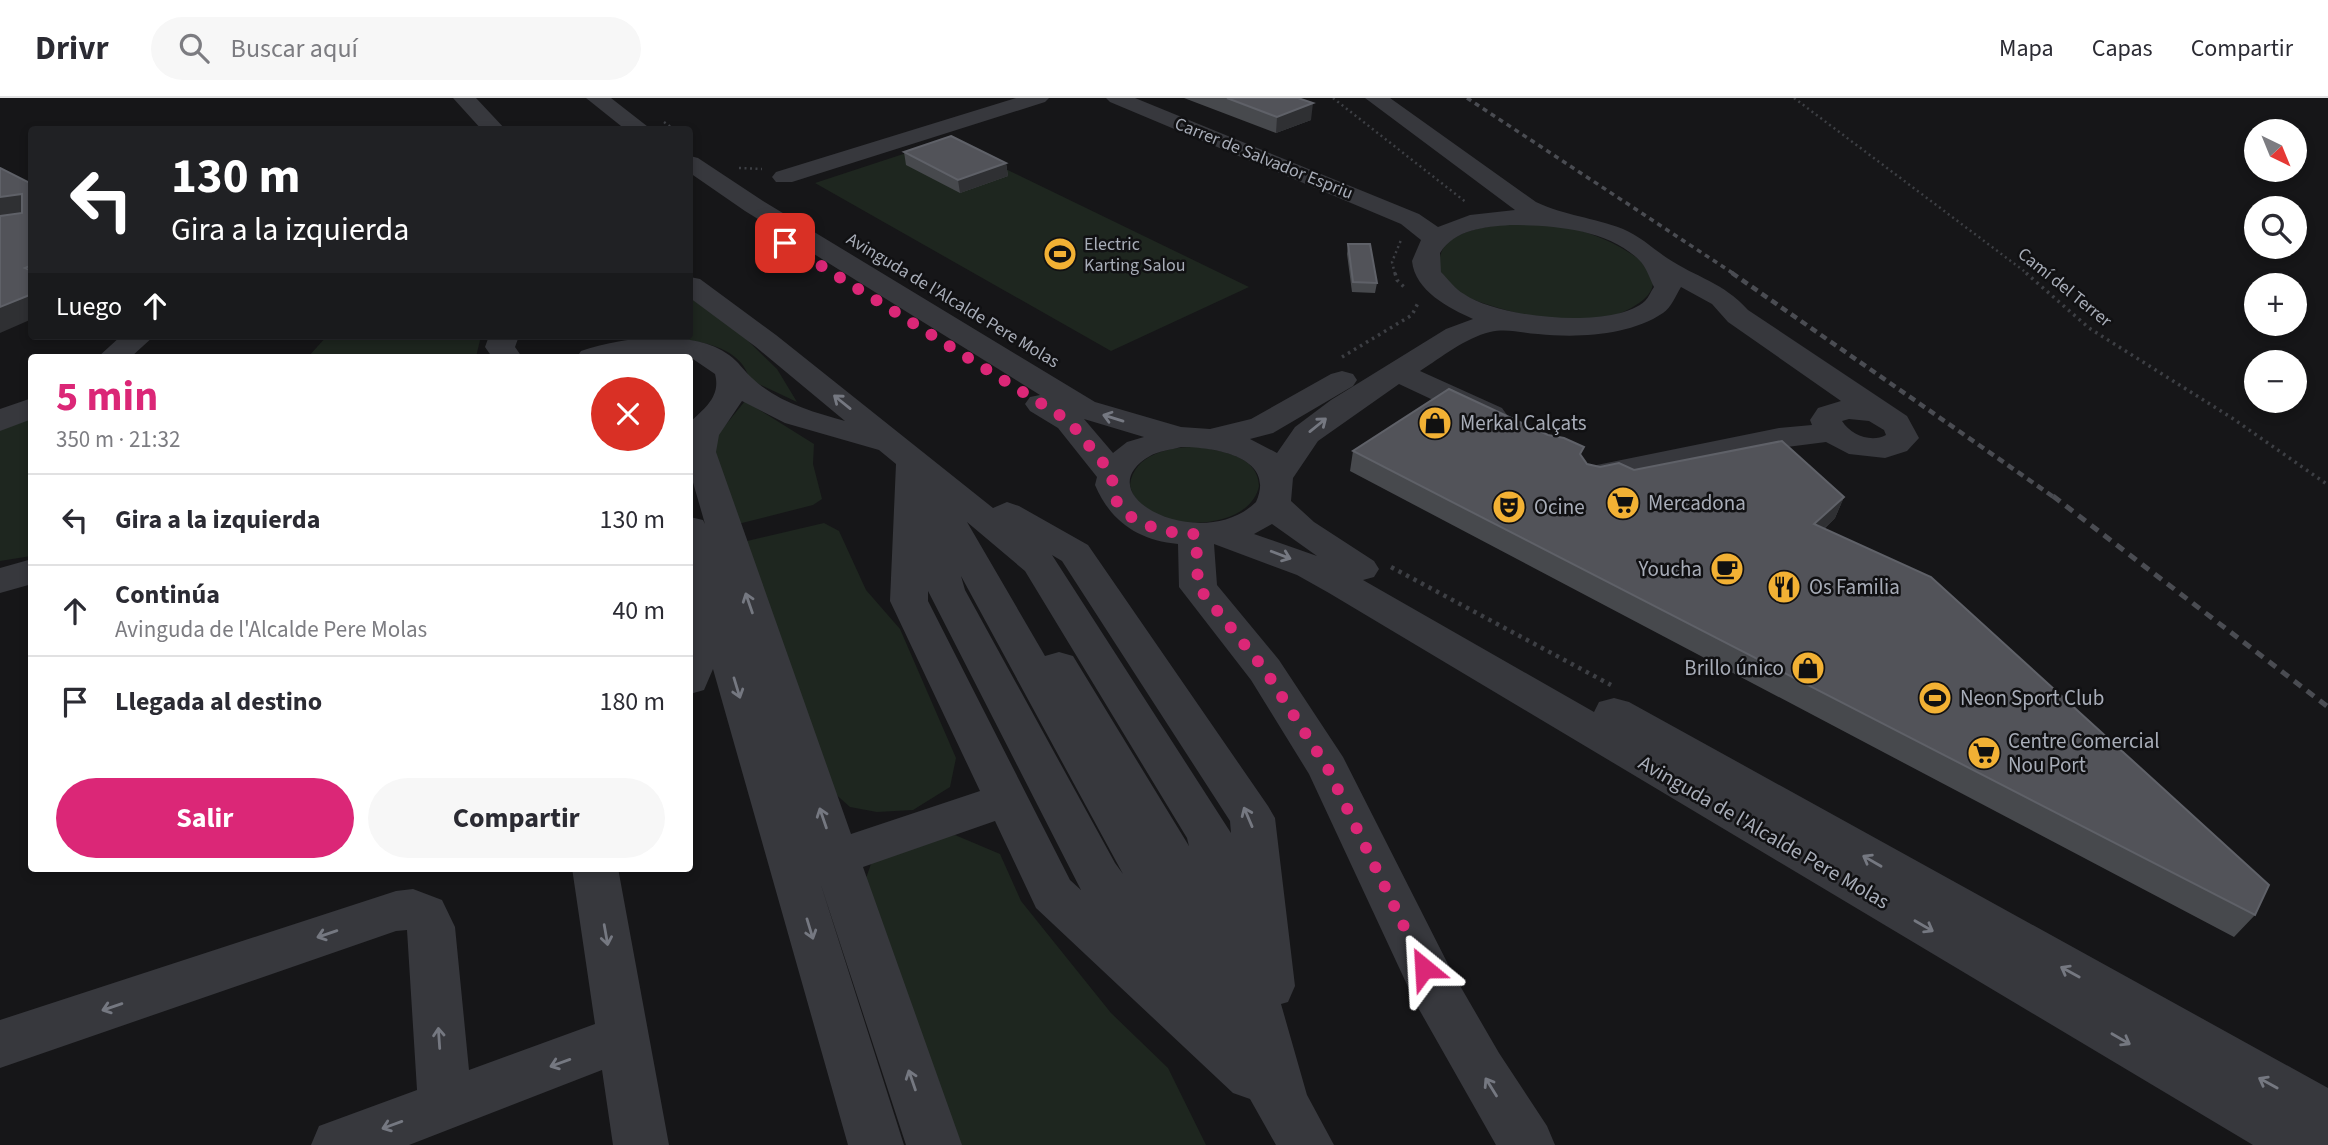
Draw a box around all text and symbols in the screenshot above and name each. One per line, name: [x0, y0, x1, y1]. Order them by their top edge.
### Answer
search box: [151, 17, 641, 80]
text: Drivr: [35, 25, 109, 72]
icon: search: [175, 29, 213, 67]
text: Buscar aquí: [231, 30, 358, 67]
text: Mapa: [1999, 31, 2054, 66]
text: Capas: [2092, 31, 2153, 66]
text: Compartir: [2191, 31, 2293, 66]
street label: Carrer de Salvador Espriu: [1171, 111, 1357, 206]
north arrow: [2244, 119, 2306, 182]
map controls: [2244, 119, 2307, 413]
text: 130 m: [171, 142, 300, 212]
icon: left: [56, 154, 147, 245]
button: search: [2244, 196, 2307, 259]
text: Gira a la izquierda: [171, 207, 409, 253]
pin: [755, 213, 815, 273]
icon: arrive: [766, 224, 804, 262]
street label: Avinguda de l'Alcalde Pere Molas: [842, 227, 1064, 374]
place label: Electric Karting Salou: [1084, 232, 1186, 278]
sports icon: Electric Karting Salou: [1041, 235, 1079, 273]
street label: Camí del Terrer: [2012, 242, 2118, 334]
button: +: [2244, 273, 2307, 336]
icon: ahead: [136, 287, 174, 325]
text: Luego: [56, 288, 122, 325]
button: −: [2244, 350, 2307, 413]
text: 5 min: [56, 367, 158, 427]
button: close: [591, 377, 665, 451]
one-way arrow: [833, 394, 852, 409]
shop icon: Merkal Calçats: [1416, 404, 1454, 442]
place label: Merkal Calçats: [1460, 408, 1587, 438]
one-way arrow: [1103, 410, 1125, 423]
one-way arrow: [1308, 417, 1326, 432]
text: 350 m · 21:32: [56, 423, 180, 456]
supermarket icon: Mercadona: [1604, 484, 1642, 522]
theatre icon: Ocine: [1490, 488, 1528, 526]
place label: Mercadona: [1648, 488, 1746, 518]
place label: Ocine: [1534, 492, 1585, 522]
icon: left: [56, 501, 94, 539]
text: Gira a la izquierda: [115, 501, 320, 538]
text: 130 m: [599, 501, 665, 538]
one-way arrow: [1270, 550, 1292, 563]
cafe icon: Youcha: [1708, 550, 1746, 588]
place label: Youcha: [1637, 554, 1702, 584]
restaurant icon: Os Familia: [1765, 568, 1803, 606]
place label: Os Familia: [1809, 572, 1900, 602]
text: Continúa: [115, 576, 220, 613]
icon: ahead: [56, 592, 94, 630]
text: 40 m: [612, 592, 665, 629]
one-way arrow: [742, 593, 754, 615]
text: Avinguda de l'Alcalde Pere Molas: [115, 613, 427, 646]
shop icon: Brillo único: [1789, 649, 1827, 687]
place label: Brillo único: [1684, 653, 1784, 683]
one-way arrow: [731, 677, 744, 699]
sports icon: Neon Sport Club: [1916, 679, 1954, 717]
icon: arrive: [56, 683, 94, 721]
text: Llegada al destino: [115, 683, 322, 720]
text: 180 m: [599, 683, 665, 720]
place label: Neon Sport Club: [1960, 683, 2104, 713]
place label: Centre Comercial Nou Port: [2008, 726, 2160, 780]
supermarket icon: Centre Comercial Nou Port: [1965, 734, 2003, 772]
street label: Avinguda de l'Alcalde Pere Molas: [1633, 748, 1895, 916]
button: Salir: [56, 778, 354, 858]
button: Compartir: [368, 778, 665, 858]
one-way arrow: [1241, 807, 1254, 828]
one-way arrow: [816, 808, 828, 830]
one-way arrow: [1862, 854, 1882, 868]
one-way arrow: [804, 918, 817, 940]
one-way arrow: [1913, 919, 1933, 933]
one-way arrow: [600, 923, 613, 946]
one-way arrow: [317, 929, 339, 941]
position arrow: [1387, 931, 1461, 1005]
one-way arrow: [2060, 965, 2081, 978]
one-way arrow: [101, 1002, 123, 1014]
one-way arrow: [432, 1027, 445, 1050]
one-way arrow: [2110, 1032, 2130, 1046]
one-way arrow: [549, 1058, 571, 1070]
one-way arrow: [905, 1070, 917, 1092]
one-way arrow: [2259, 1076, 2279, 1090]
one-way arrow: [1483, 1078, 1497, 1098]
one-way arrow: [381, 1120, 403, 1133]

